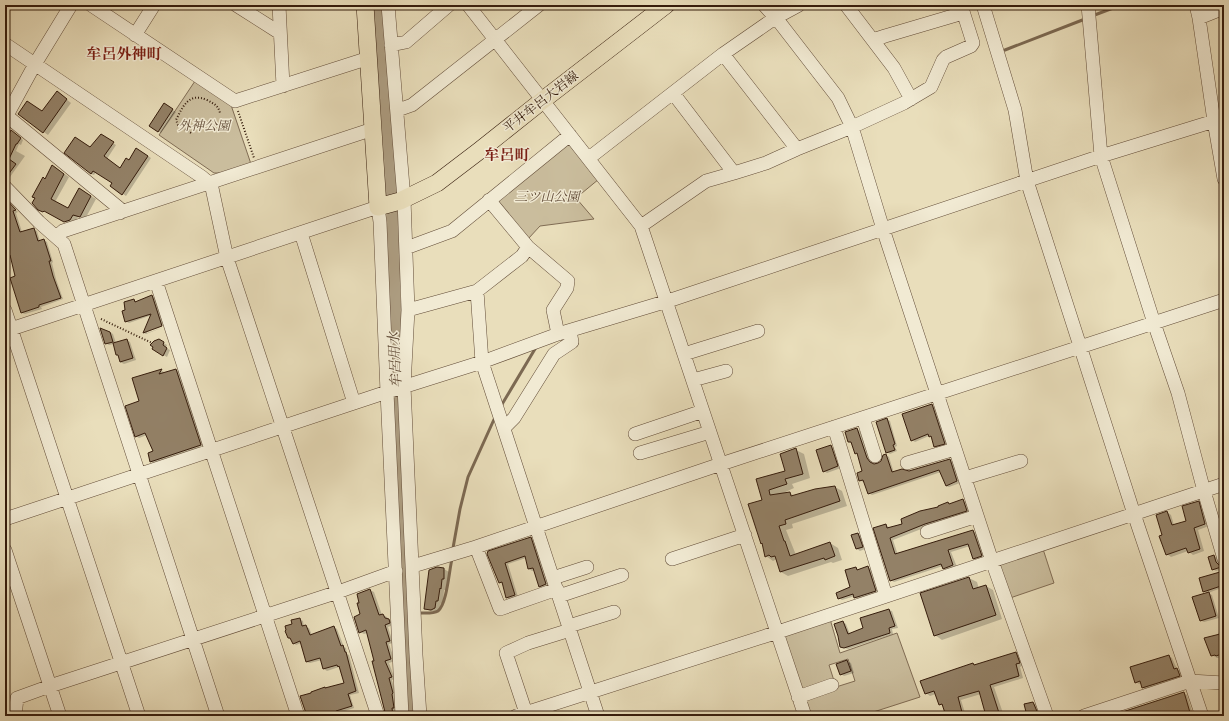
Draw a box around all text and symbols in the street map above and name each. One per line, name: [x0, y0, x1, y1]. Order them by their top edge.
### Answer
district label: 牟呂外神町: [86, 44, 162, 64]
street label: 平井牟呂大岩線: [500, 67, 582, 137]
park label: 外神公園: [178, 117, 232, 135]
district label: 牟呂町: [484, 145, 530, 165]
park label: 三ツ山公園: [514, 188, 581, 206]
water label: 牟呂用水: [384, 330, 406, 388]

